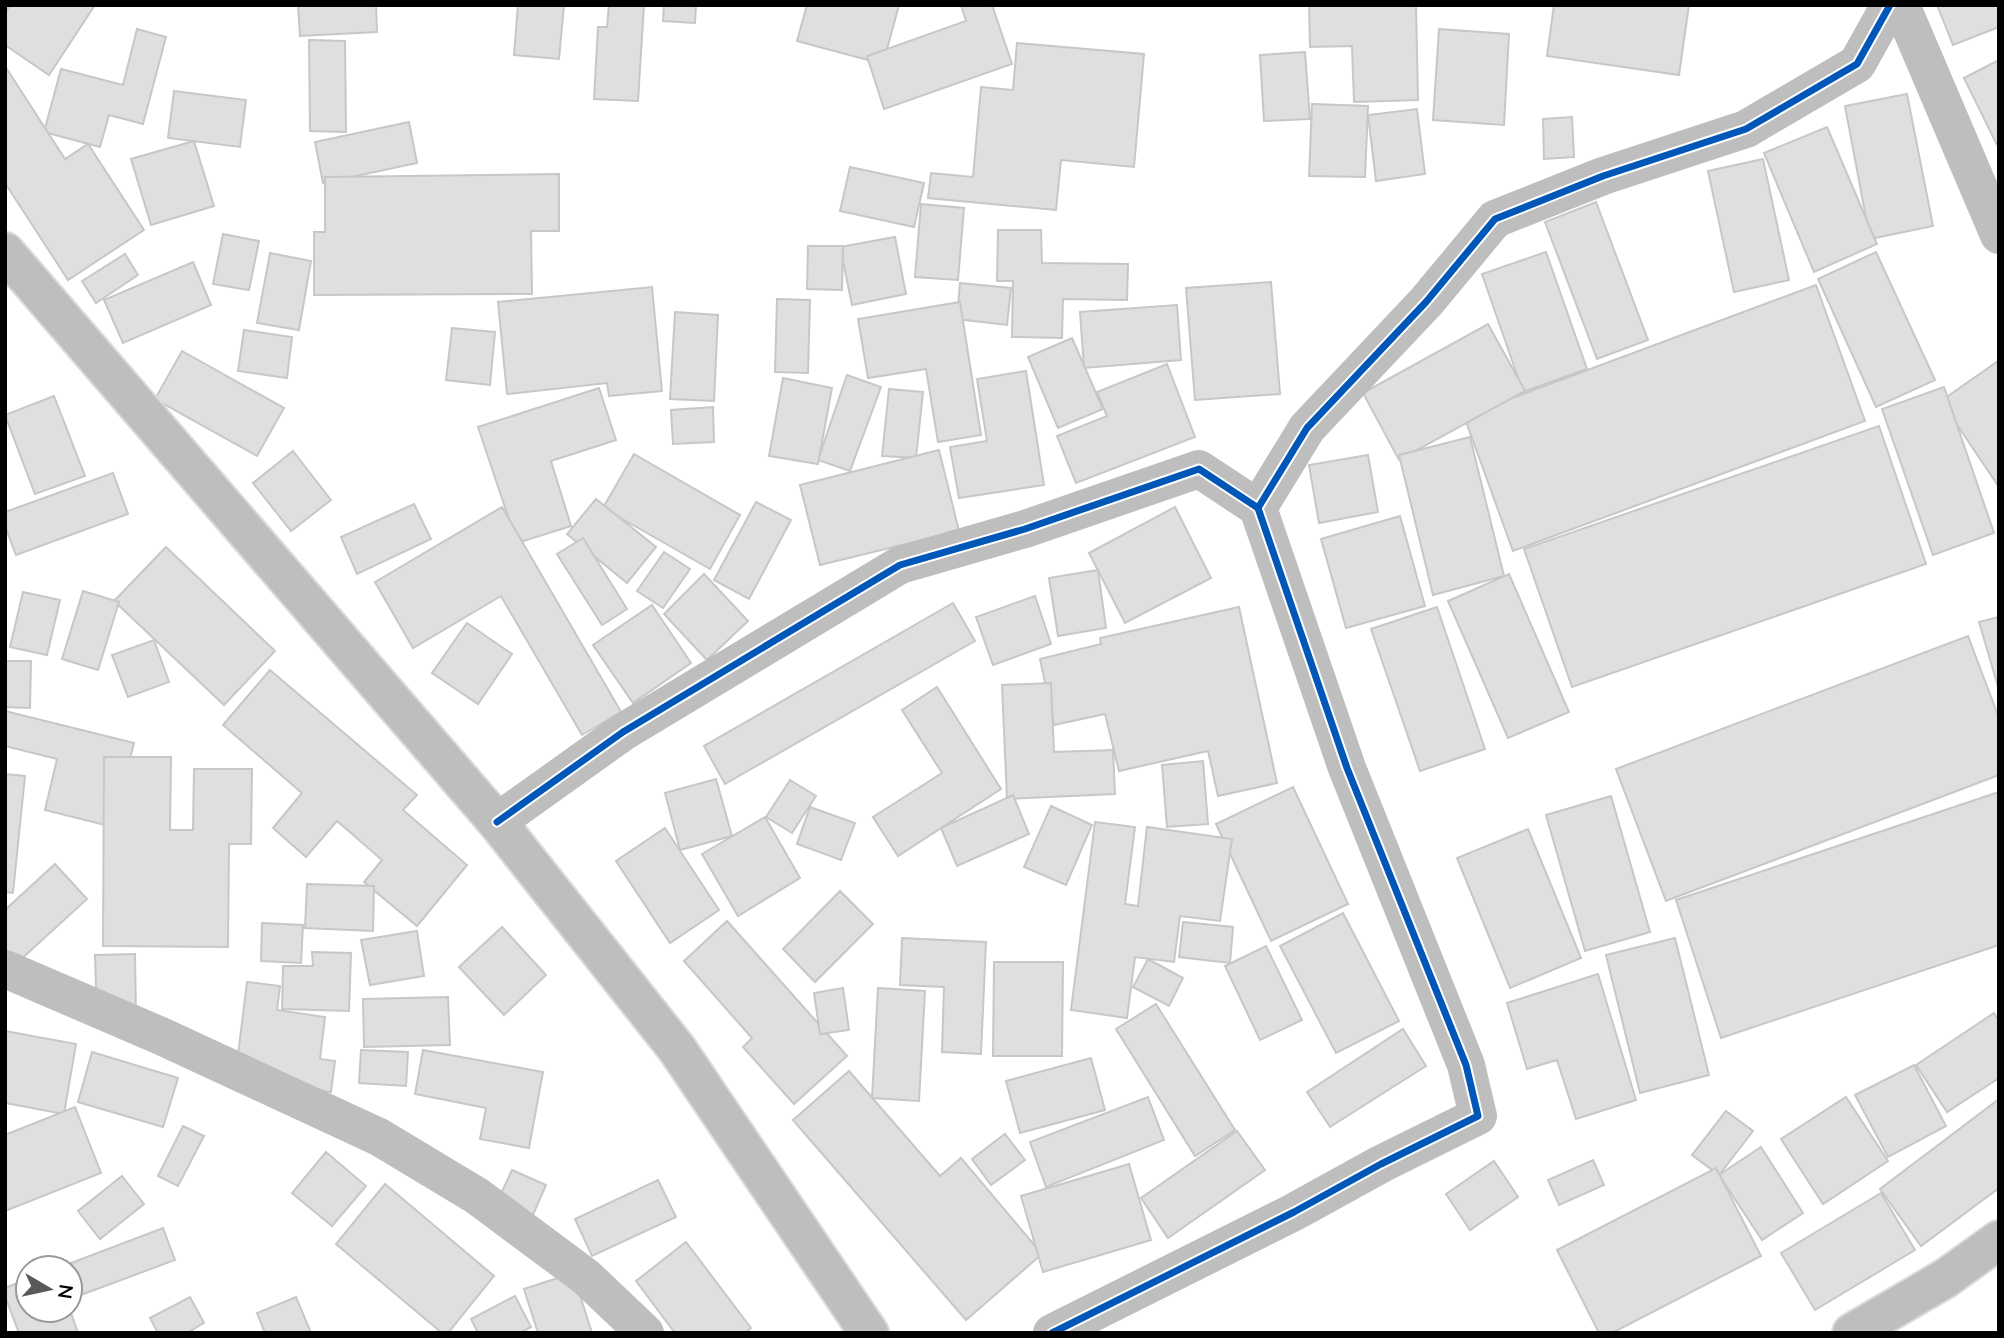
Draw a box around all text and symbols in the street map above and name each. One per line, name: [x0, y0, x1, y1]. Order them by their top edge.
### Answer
north arrow: [14, 1254, 84, 1324]
text: N: [53, 1283, 79, 1301]

